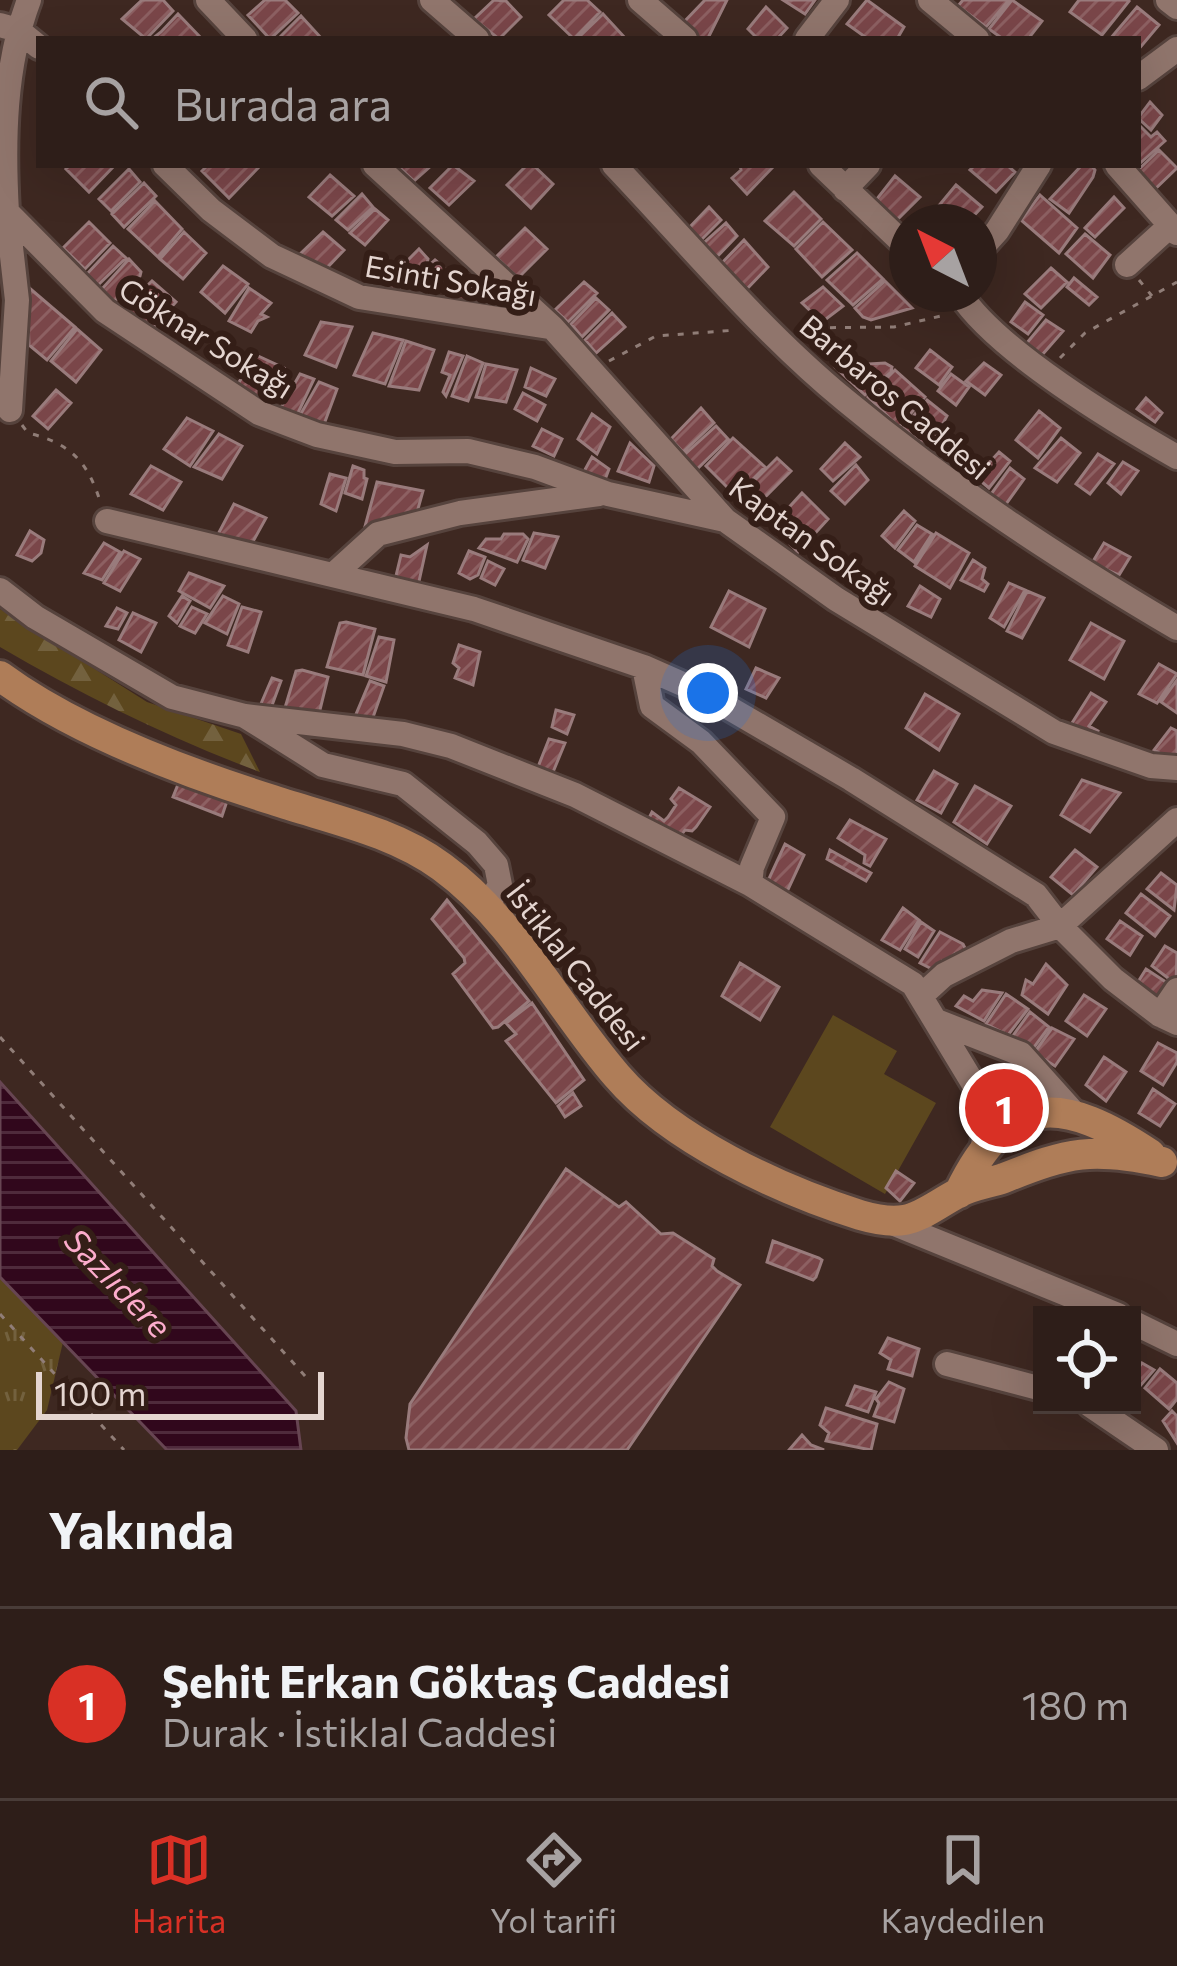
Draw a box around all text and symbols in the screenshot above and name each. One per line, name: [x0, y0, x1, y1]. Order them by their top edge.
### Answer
search box: [36, 36, 1141, 168]
icon: search: [78, 69, 144, 135]
text: Burada ara: [174, 75, 392, 130]
north arrow: [889, 204, 997, 312]
street label: Esinti Sokağı: [362, 246, 540, 312]
street label: Göknar Sokağı: [113, 269, 301, 405]
street label: Barbaros Caddesi: [793, 306, 999, 486]
street label: Kaptan Sokağı: [723, 468, 903, 612]
your location: [678, 663, 738, 723]
street label: İstiklal Caddesi: [500, 875, 654, 1057]
pin: 1: [965, 1063, 1043, 1153]
water label: Sazlıdere: [57, 1219, 181, 1345]
map controls: [1033, 1306, 1141, 1414]
button: locate: [1033, 1306, 1141, 1414]
scale bar: [36, 1366, 324, 1419]
text: 100 m: [54, 1372, 146, 1413]
text: Yakında: [48, 1497, 234, 1560]
text: Şehit Erkan Göktaş Caddesi: [162, 1652, 731, 1707]
text: 1: [78, 1680, 96, 1728]
text: 180 m: [1022, 1680, 1129, 1728]
text: Durak · İstiklal Caddesi: [162, 1707, 557, 1755]
tab: Harita: [132, 1827, 226, 1940]
tab: Yol tarifi: [490, 1827, 617, 1940]
tab: Kaydedilen: [881, 1827, 1045, 1940]

